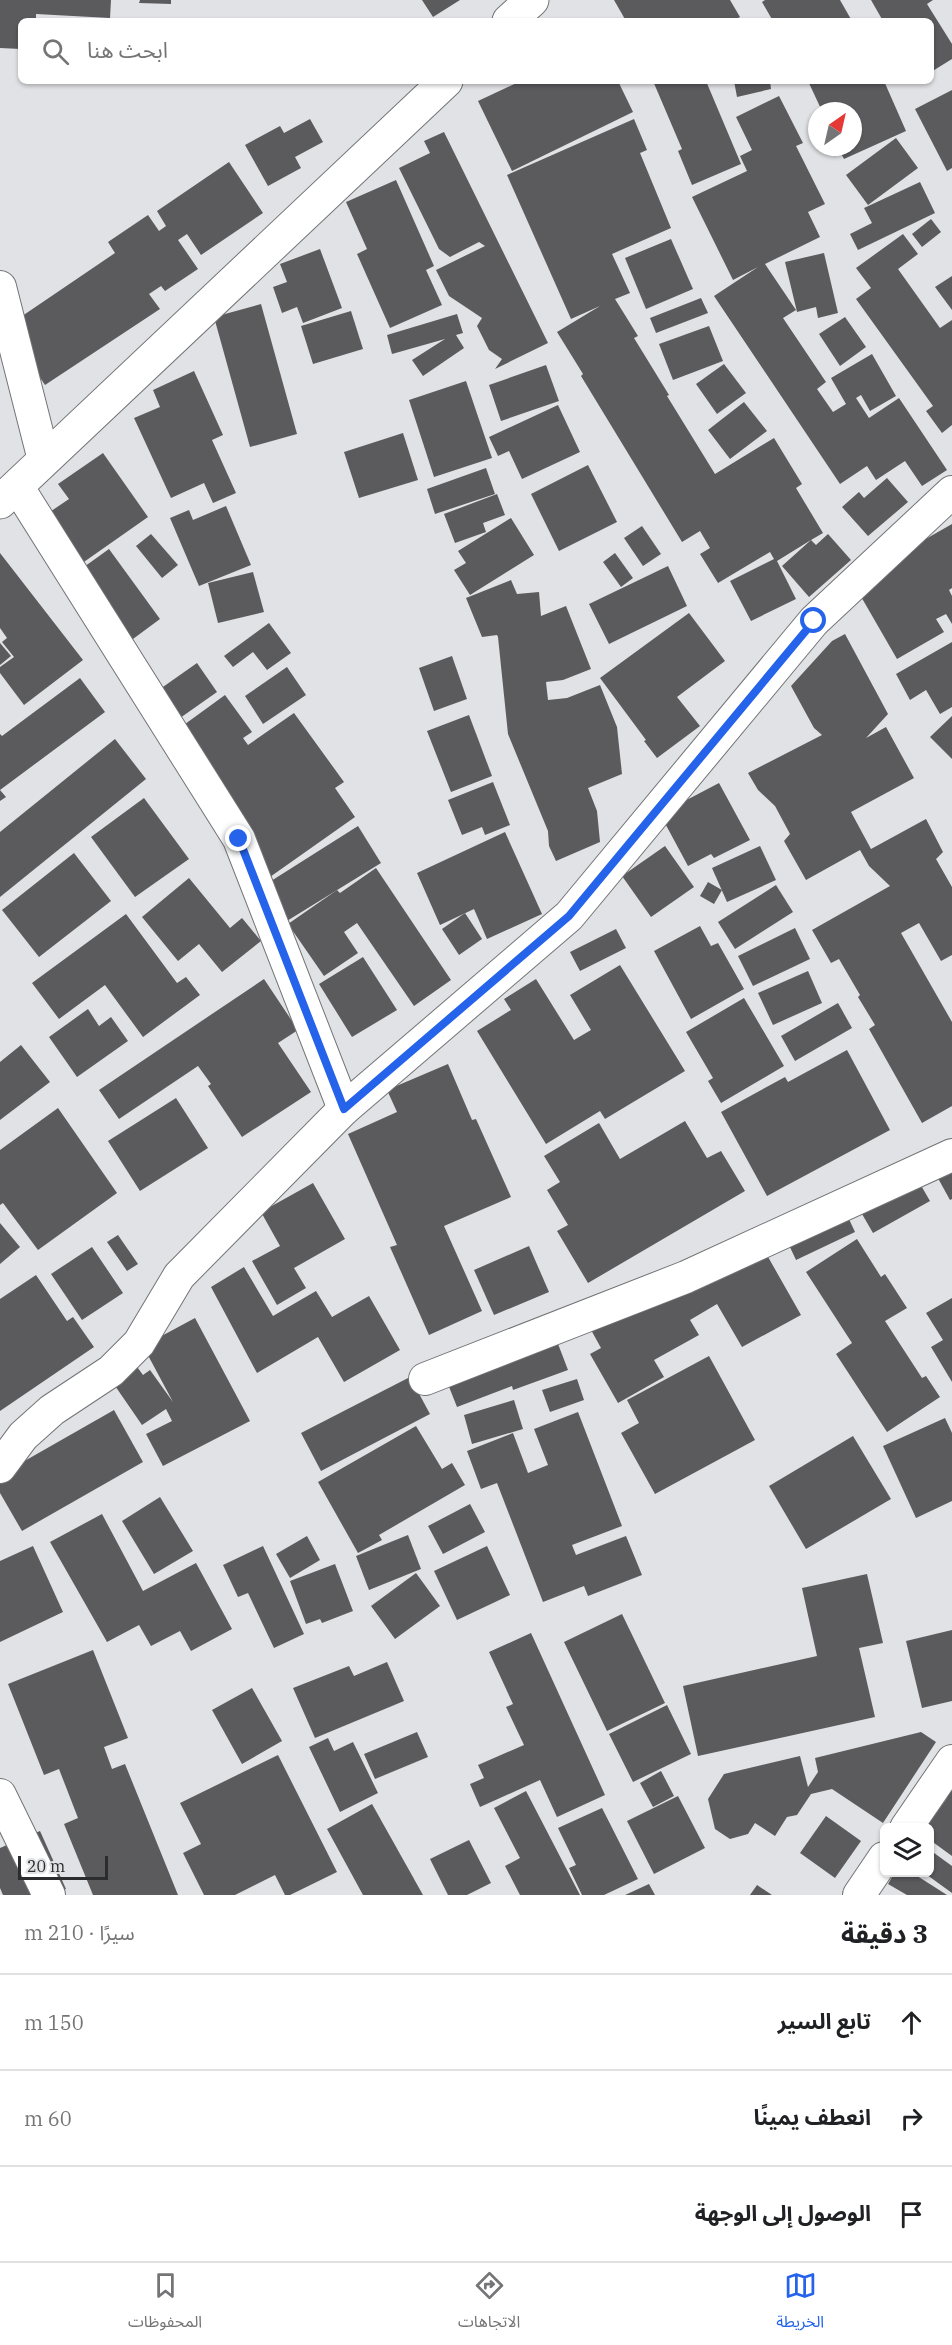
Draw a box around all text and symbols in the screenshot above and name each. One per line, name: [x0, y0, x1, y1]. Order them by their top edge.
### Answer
search box: [18, 18, 934, 84]
icon: search: [39, 35, 72, 68]
text: ابحث هنا: [87, 35, 168, 64]
north arrow: [808, 102, 862, 156]
route start: [800, 607, 826, 633]
route end: [225, 825, 251, 851]
map controls: [880, 1823, 934, 1877]
button: layers: [880, 1823, 934, 1877]
scale bar: [18, 1853, 108, 1880]
text: 20 m: [27, 1856, 65, 1876]
text: 3 دقيقة: [841, 1916, 928, 1950]
text: سيرًا · 210 m: [24, 1919, 135, 1946]
text: تابع السير: [778, 2006, 871, 2035]
icon: ahead: [895, 2006, 928, 2039]
text: 150 m: [24, 2009, 84, 2036]
text: انعطف يمينًا: [753, 2102, 871, 2131]
icon: right: [895, 2102, 928, 2135]
text: 60 m: [24, 2105, 72, 2132]
text: الوصول إلى الوجهة: [695, 2198, 871, 2227]
icon: arrive: [895, 2198, 928, 2231]
tab: المحفوظات: [128, 2269, 202, 2339]
tab: الاتجاهات: [458, 2269, 520, 2339]
tab: الخريطة: [776, 2269, 824, 2339]

